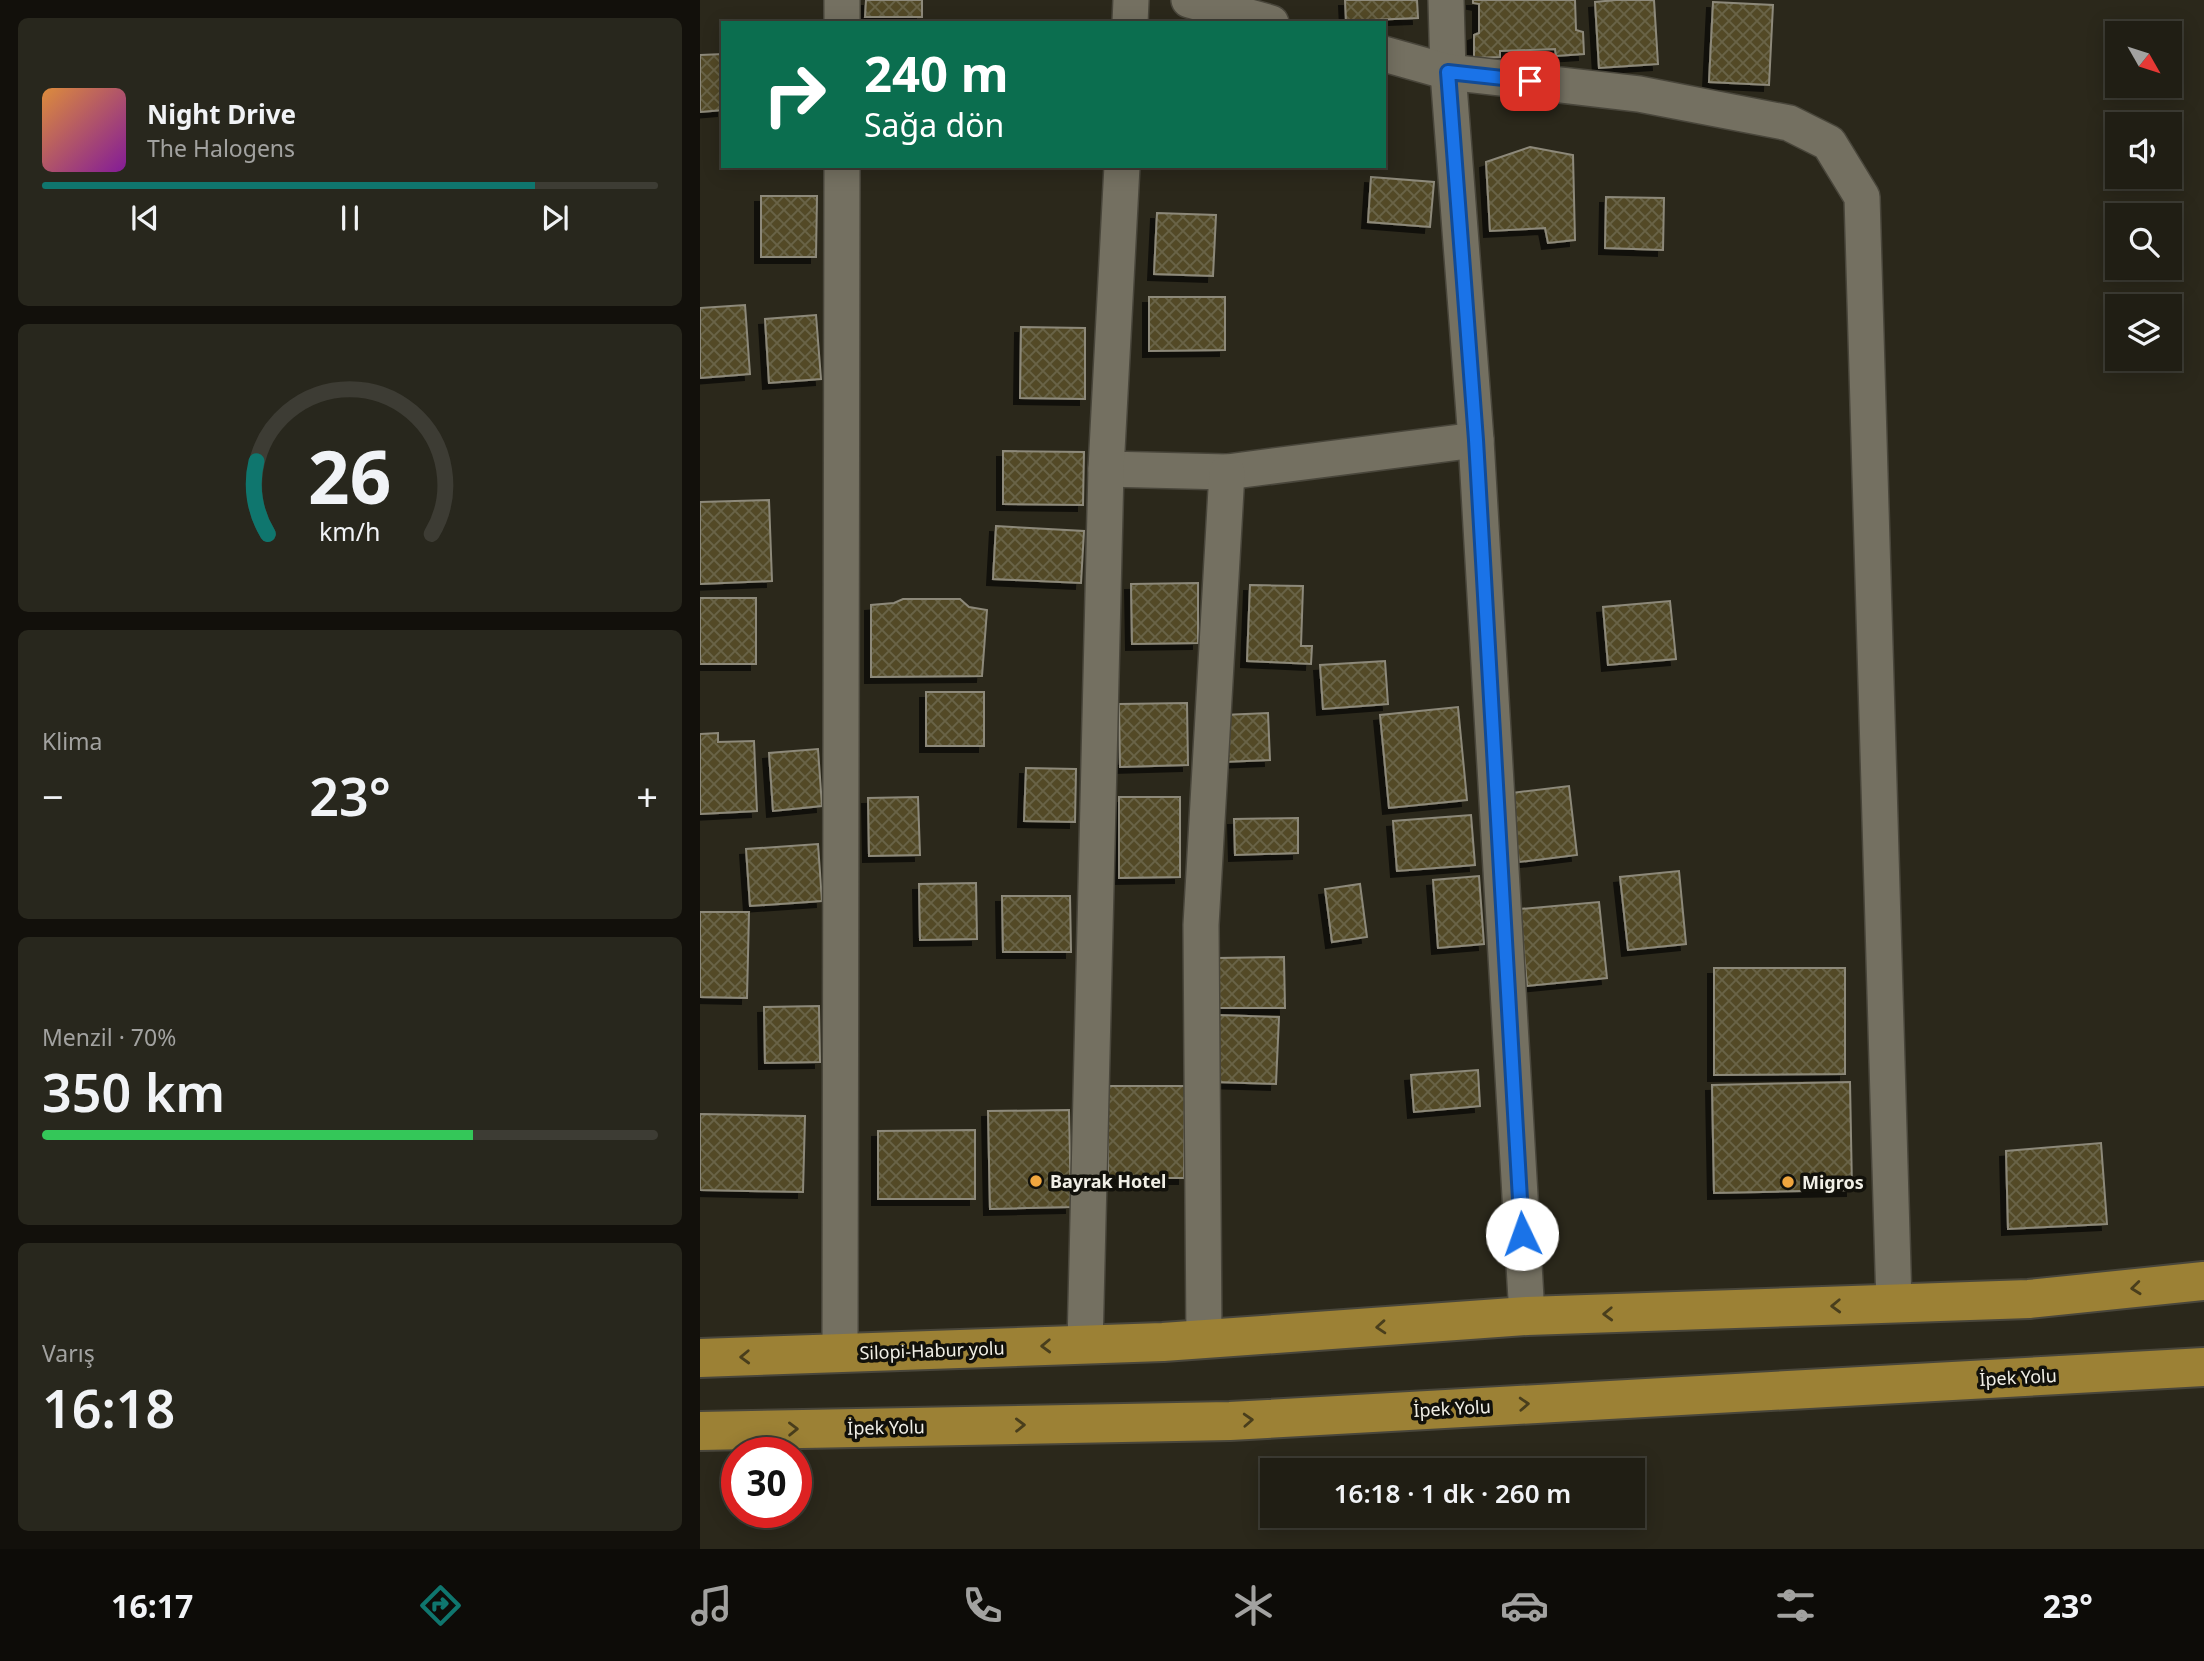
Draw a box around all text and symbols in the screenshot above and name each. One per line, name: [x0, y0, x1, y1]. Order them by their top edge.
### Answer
north arrow: [2105, 21, 2182, 98]
map controls: [2105, 21, 2182, 371]
text: 240 m: [864, 40, 1009, 106]
icon: right: [749, 49, 840, 140]
pin: [1500, 51, 1560, 111]
icon: arrive: [1511, 62, 1549, 100]
text: Night Drive: [147, 96, 296, 132]
text: Sağa dön: [864, 103, 1004, 146]
button: sound: [2105, 112, 2182, 189]
text: The Halogens: [147, 132, 295, 164]
icon: previous: [126, 199, 164, 237]
icon: pause: [331, 199, 369, 237]
icon: next: [536, 199, 574, 237]
button: search: [2105, 203, 2182, 280]
button: layers: [2105, 294, 2182, 371]
text: 26: [308, 427, 392, 526]
text: km/h: [319, 514, 381, 548]
text: Klima: [42, 725, 103, 757]
text: 23°: [309, 760, 391, 831]
text: −: [42, 770, 64, 822]
text: +: [636, 770, 658, 822]
text: Menzil · 70%: [42, 1021, 176, 1053]
text: 350 km: [42, 1056, 225, 1127]
place label: Bayrak Hotel: [1050, 1169, 1166, 1193]
place label: Migros: [1802, 1170, 1864, 1194]
marker: Bayrak Hotel: [1028, 1173, 1044, 1189]
marker: Migros: [1780, 1174, 1796, 1190]
position arrow: [1485, 1197, 1559, 1271]
one-way arrow: [2130, 1280, 2141, 1295]
one-way arrow: [1830, 1298, 1841, 1313]
one-way arrow: [1603, 1306, 1614, 1321]
one-way arrow: [1376, 1319, 1387, 1334]
street label: Silopi-Habur yolu: [859, 1335, 1005, 1365]
text: Varış: [42, 1337, 95, 1369]
one-way arrow: [1040, 1339, 1051, 1354]
one-way arrow: [739, 1349, 750, 1364]
street label: İpek Yolu: [1979, 1363, 2057, 1391]
text: 16:18: [42, 1372, 175, 1443]
street label: İpek Yolu: [1413, 1394, 1491, 1422]
one-way arrow: [1518, 1397, 1529, 1412]
one-way arrow: [1242, 1412, 1253, 1427]
street label: İpek Yolu: [847, 1414, 925, 1440]
one-way arrow: [1015, 1417, 1026, 1432]
one-way arrow: [788, 1421, 798, 1437]
speed limit sign: 30: [721, 1437, 812, 1528]
text: 16:18 · 1 dk · 260 m: [1334, 1475, 1571, 1511]
icon: directions: [416, 1581, 465, 1630]
icon: music: [687, 1581, 736, 1630]
icon: phone: [958, 1581, 1007, 1630]
icon: climate: [1229, 1581, 1278, 1630]
icon: car: [1500, 1581, 1549, 1630]
icon: filters: [1771, 1581, 1820, 1630]
text: 16:17: [111, 1584, 193, 1627]
text: 23°: [2043, 1584, 2093, 1627]

